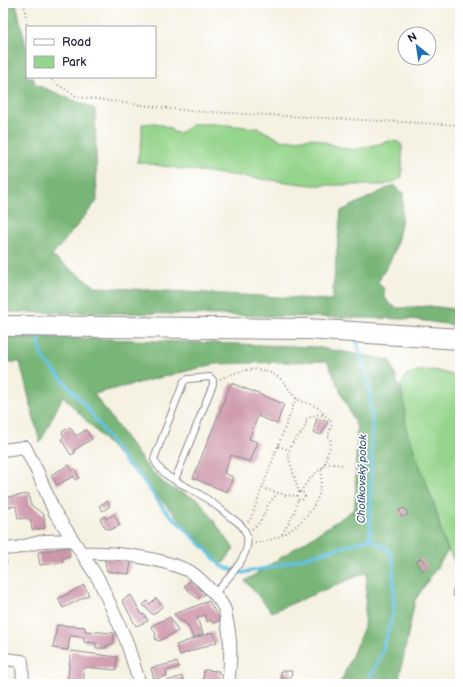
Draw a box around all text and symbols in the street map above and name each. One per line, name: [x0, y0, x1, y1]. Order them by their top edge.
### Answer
legend: [26, 26, 156, 78]
north arrow: [397, 26, 437, 66]
text: N: [405, 30, 419, 45]
text: Road: [62, 35, 91, 50]
text: Park: [62, 55, 86, 70]
water label: Chotíkovský potok: [355, 434, 369, 524]

